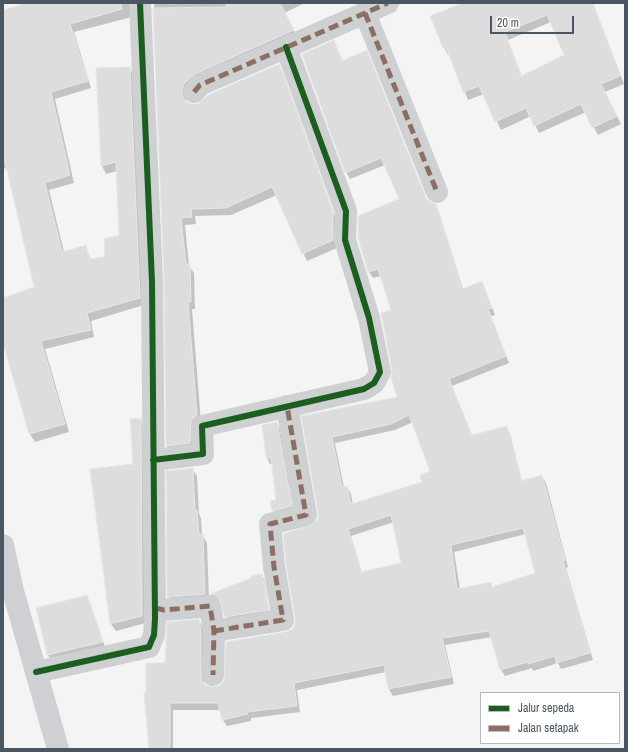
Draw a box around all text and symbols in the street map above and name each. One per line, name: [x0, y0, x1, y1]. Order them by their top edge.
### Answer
scale bar: [492, 8, 576, 34]
text: 20 m: [497, 15, 519, 31]
legend: [480, 692, 620, 744]
text: Jalur sepeda: [518, 700, 574, 716]
text: Jalan setapak: [518, 720, 579, 736]

